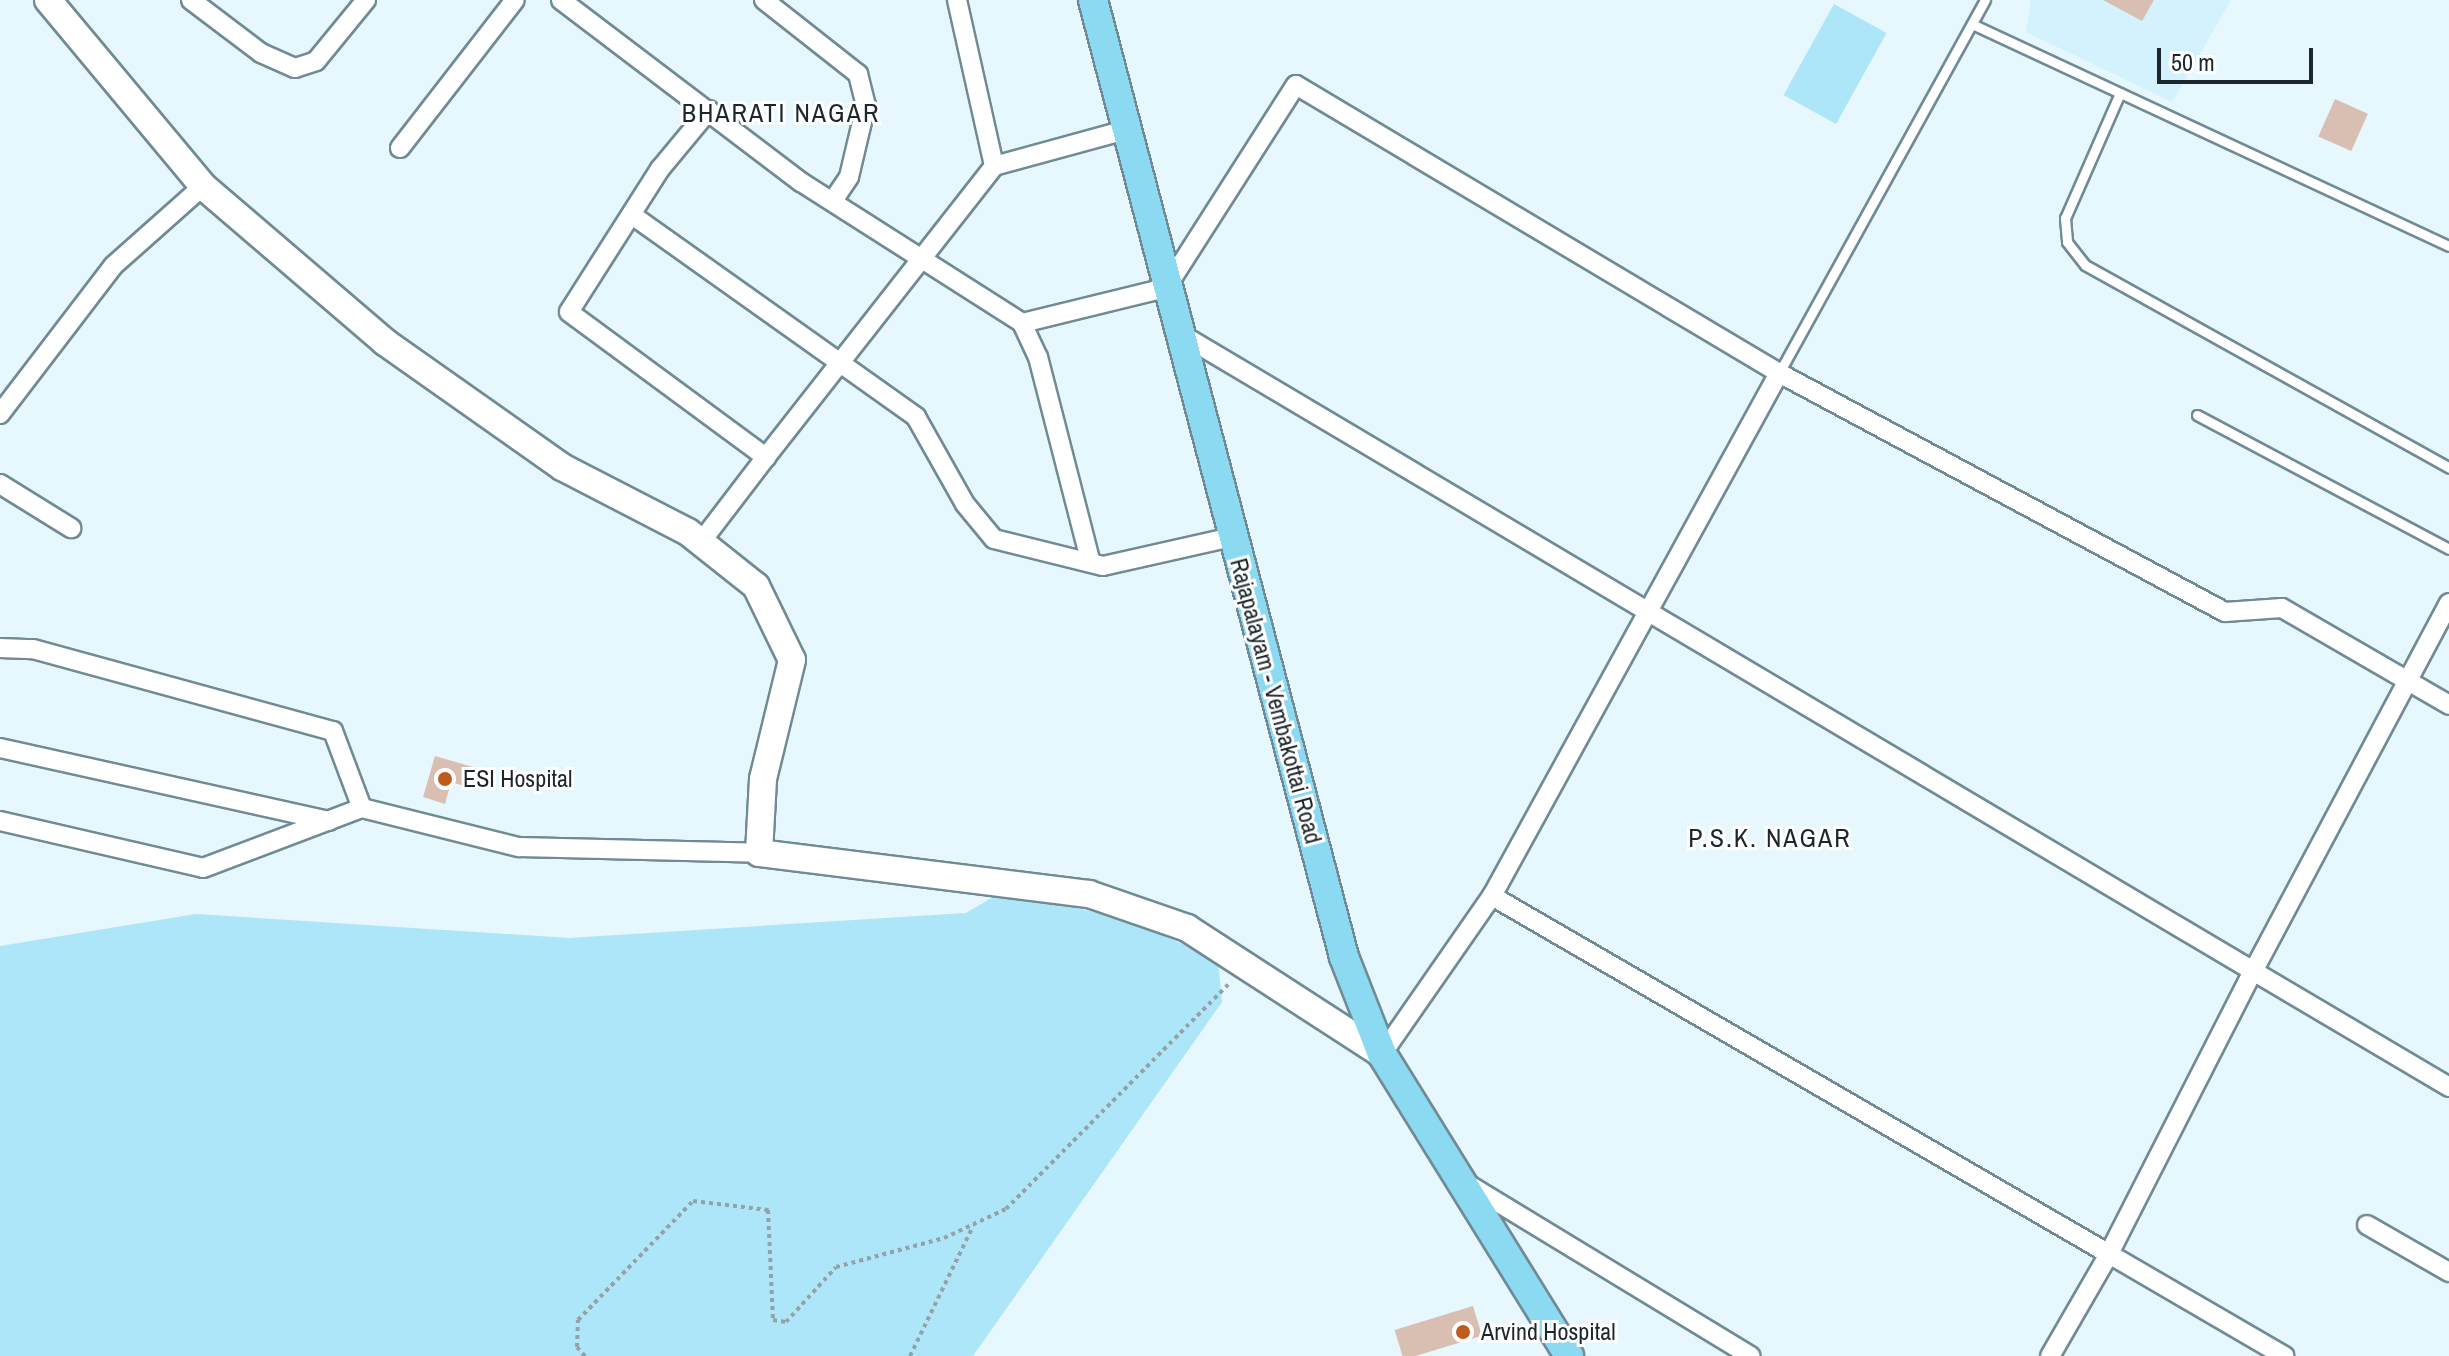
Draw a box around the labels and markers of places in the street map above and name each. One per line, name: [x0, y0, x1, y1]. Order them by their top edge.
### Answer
place label: ESI Hospital: [463, 765, 572, 793]
marker: ESI Hospital: [434, 768, 456, 790]
place label: Arvind Hospital: [1481, 1318, 1616, 1346]
marker: Arvind Hospital: [1452, 1321, 1474, 1343]

